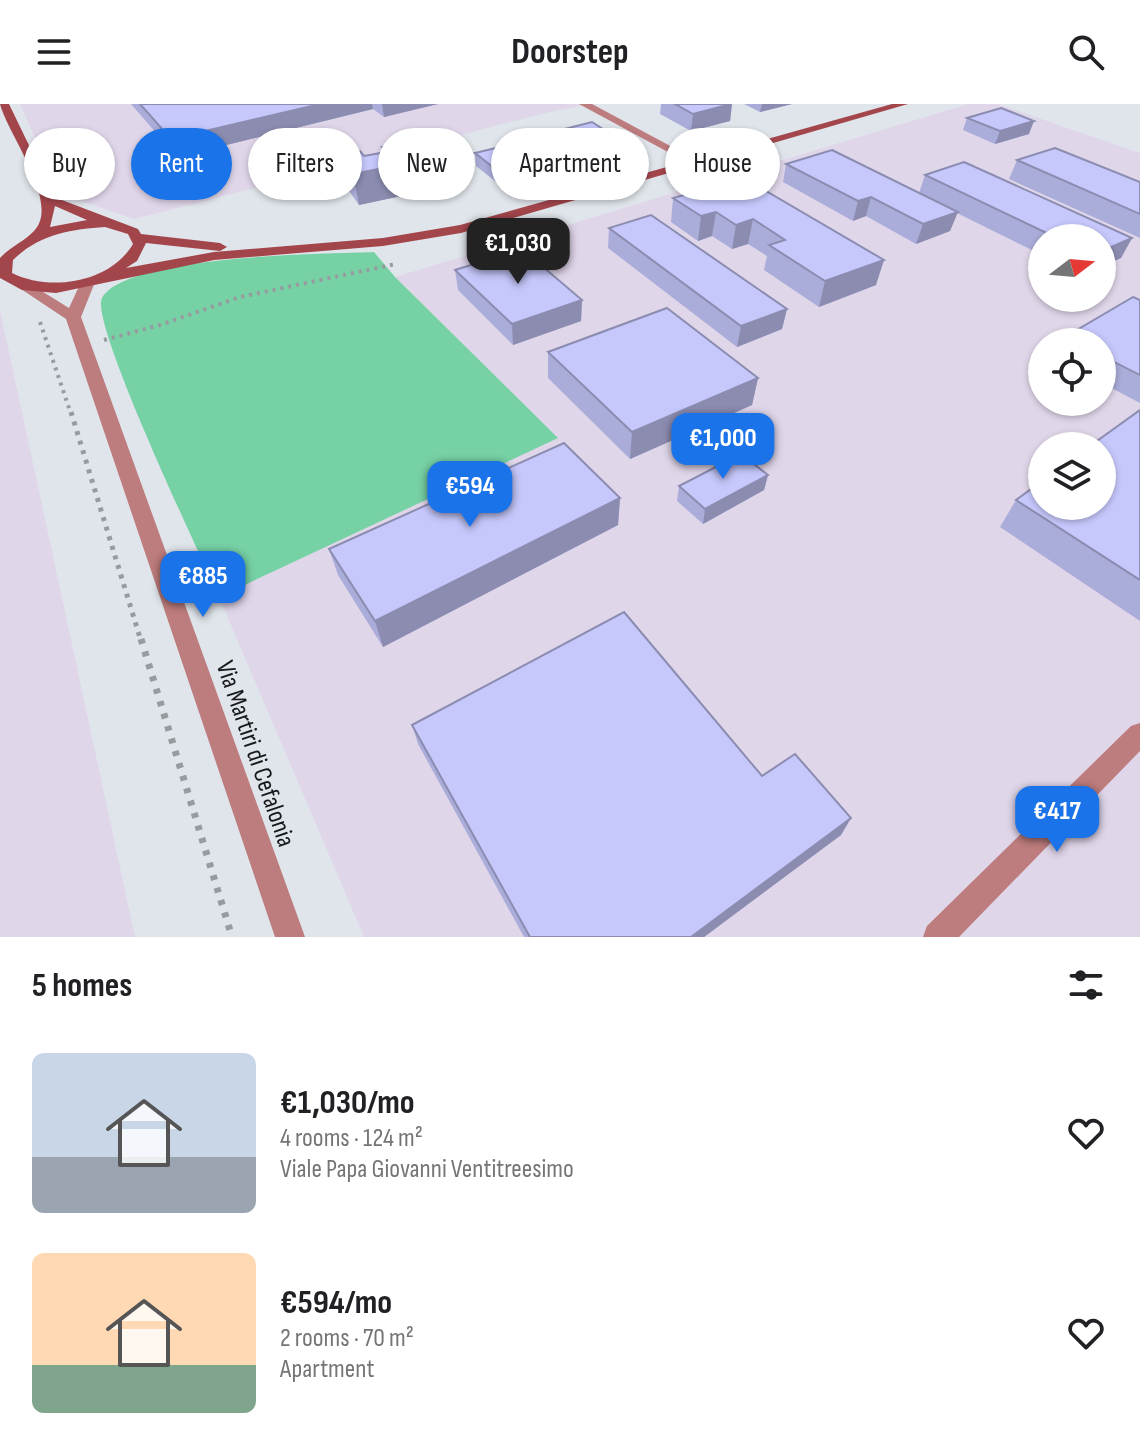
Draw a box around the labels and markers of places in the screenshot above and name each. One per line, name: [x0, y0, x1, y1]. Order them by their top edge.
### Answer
pin: €1,030: [453, 218, 583, 286]
pin: €1,000: [658, 413, 788, 481]
pin: €594: [423, 461, 517, 529]
pin: €885: [156, 551, 250, 619]
pin: €417: [1010, 786, 1104, 854]

